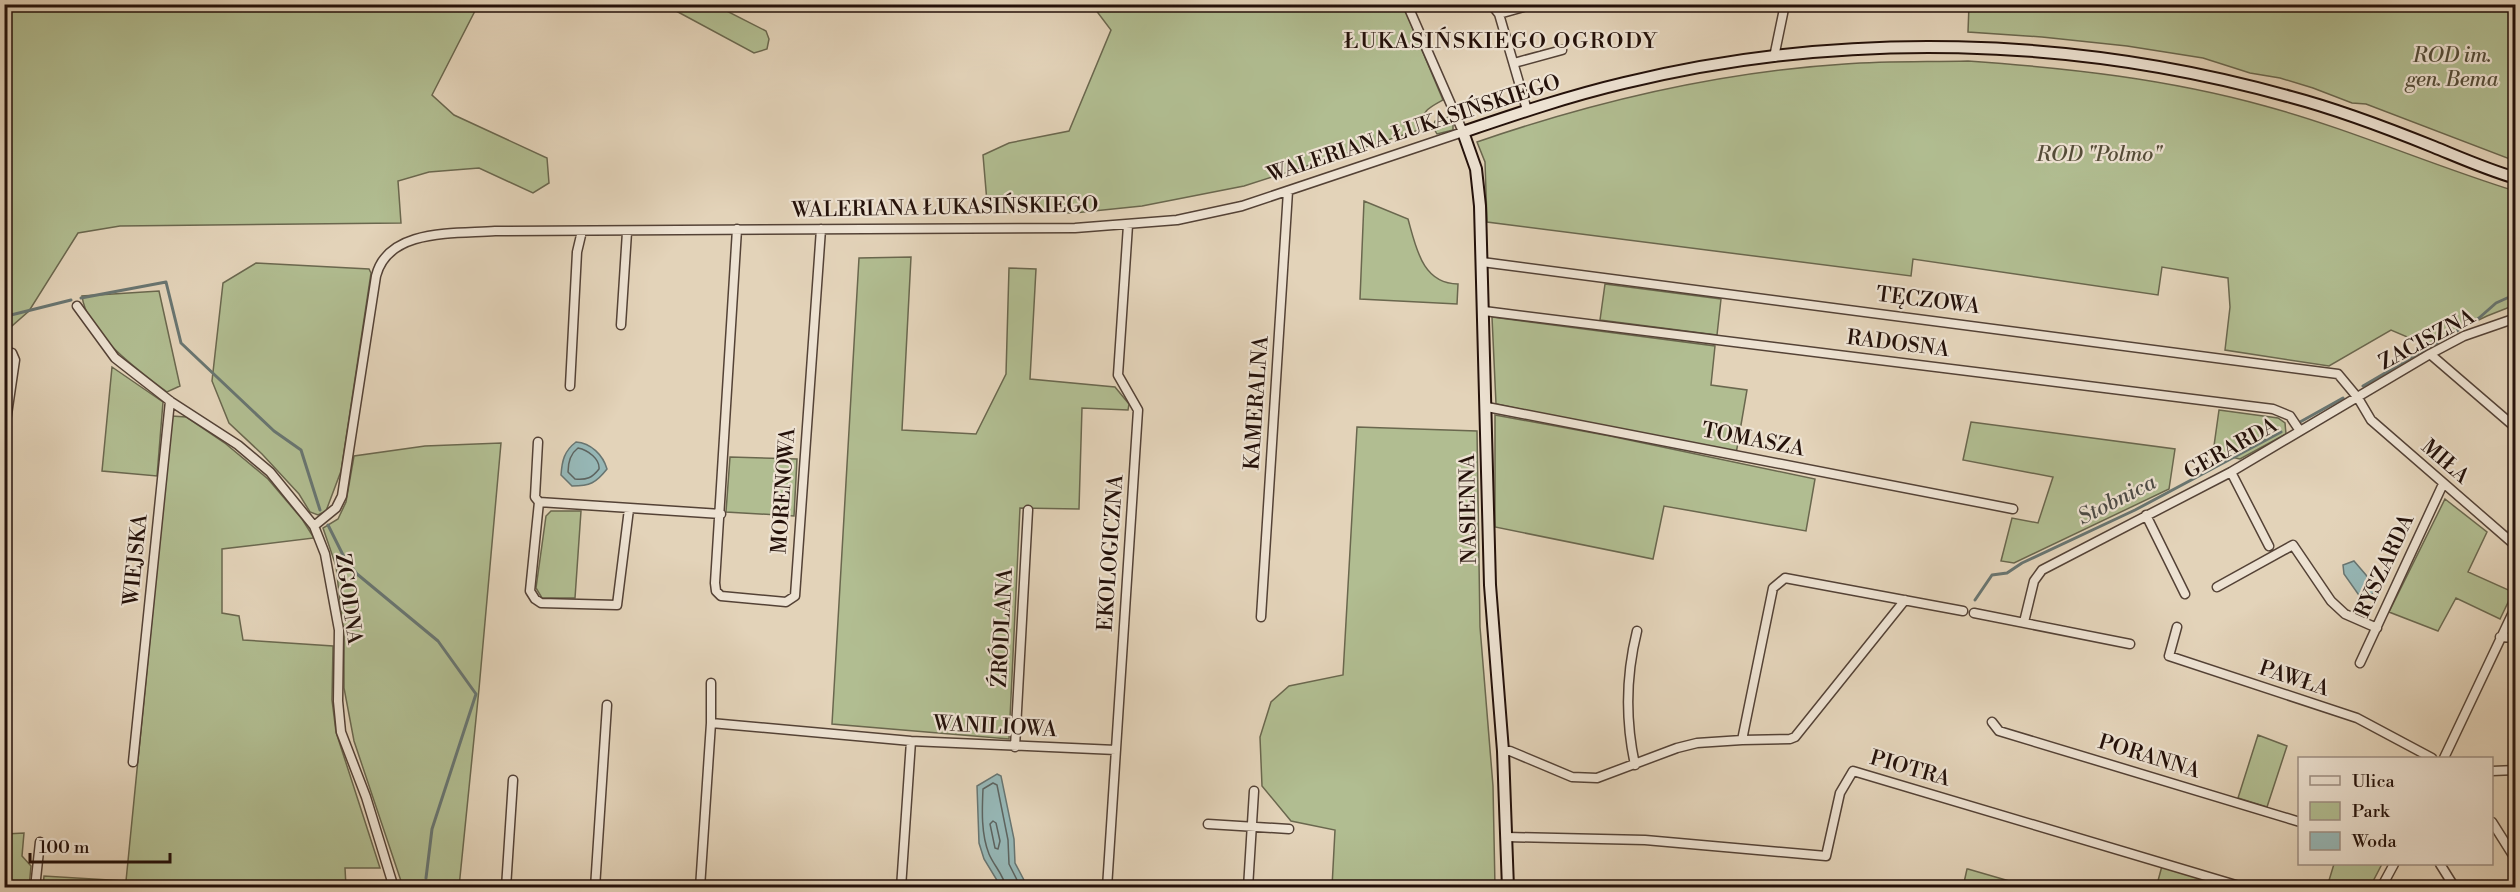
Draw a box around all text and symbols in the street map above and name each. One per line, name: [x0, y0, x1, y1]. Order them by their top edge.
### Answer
district label: ŁUKASIŃSKIEGO OGRODY: [1344, 26, 1658, 55]
park label: ROD im. gen. Bema: [2404, 43, 2499, 93]
street label: WALERIANA ŁUKASIŃSKIEGO: [1262, 66, 1564, 189]
park label: ROD "Polmo": [2035, 142, 2163, 168]
street label: WALERIANA ŁUKASIŃSKIEGO: [790, 189, 1099, 224]
street label: TĘCZOWA: [1875, 282, 1982, 320]
street label: ZACISZNA: [2375, 304, 2480, 376]
street label: RADOSNA: [1845, 325, 1951, 363]
street label: KAMERALNA: [1239, 334, 1275, 471]
street label: GERARDA: [2180, 412, 2283, 485]
street label: TOMASZA: [1699, 417, 1807, 463]
street label: MORENOWA: [767, 427, 801, 555]
street label: MIŁA: [2416, 434, 2475, 490]
street label: NASIENNA: [1455, 453, 1483, 564]
water label: Stobnica: [2073, 468, 2161, 531]
street label: EKOLOGICZNA: [1093, 473, 1129, 632]
street label: RYSZARDA: [2350, 510, 2421, 622]
street label: WIEJSKA: [118, 512, 154, 608]
street label: ZGODNA: [329, 552, 367, 647]
street label: ŹRÓDLANA: [984, 567, 1019, 688]
street label: PAWŁA: [2256, 655, 2333, 703]
street label: WANILIOWA: [931, 711, 1058, 743]
street label: PORANNA: [2095, 729, 2204, 785]
street label: PIOTRA: [1867, 745, 1954, 793]
legend: [2298, 757, 2493, 865]
text: Ulica: [2352, 770, 2396, 793]
text: Park: [2352, 800, 2391, 823]
scale bar: [30, 826, 170, 864]
text: Woda: [2351, 830, 2397, 853]
text: 100 m: [39, 836, 90, 859]

